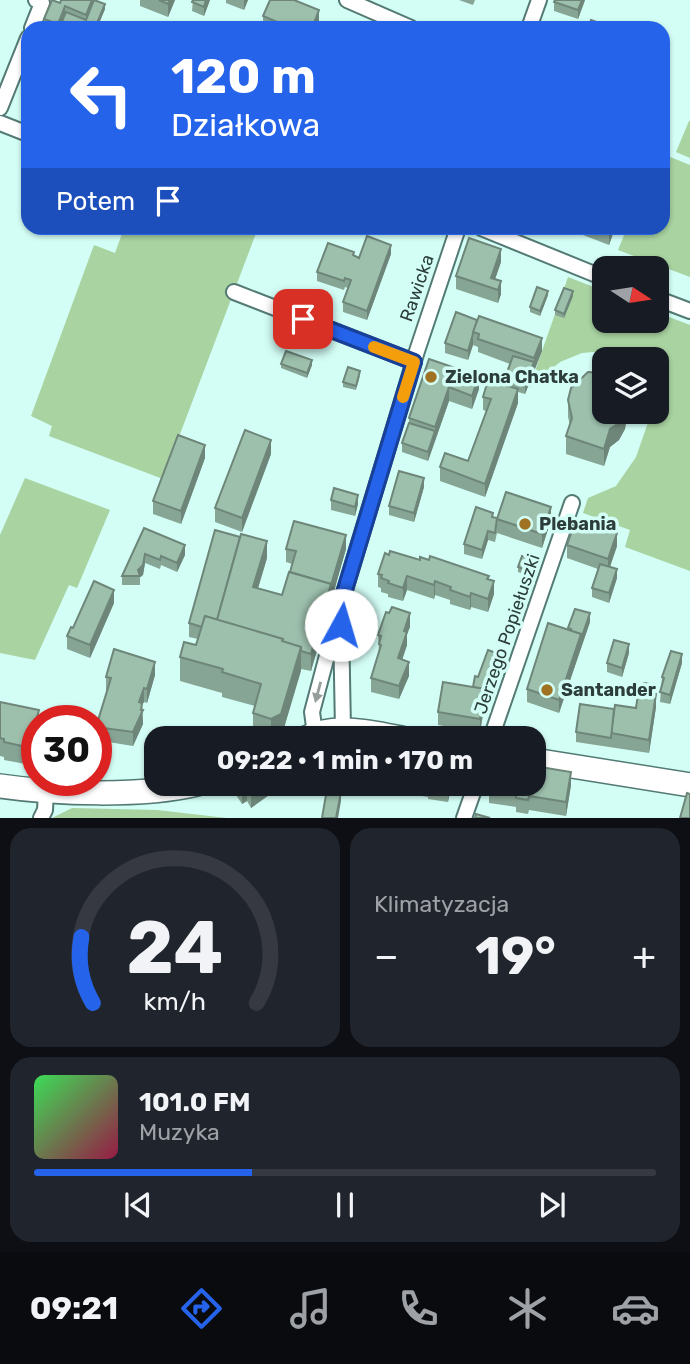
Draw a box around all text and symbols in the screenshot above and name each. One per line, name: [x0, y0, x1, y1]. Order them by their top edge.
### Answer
text: 120 m: [171, 47, 316, 105]
icon: left: [56, 49, 147, 140]
text: Działkowa: [171, 106, 320, 144]
icon: arrive: [149, 182, 187, 220]
text: Potem: [56, 186, 135, 217]
street label: Rawicka: [395, 252, 439, 324]
north arrow: [592, 256, 668, 332]
map controls: [592, 256, 669, 424]
pin: [273, 289, 333, 349]
icon: arrive: [284, 300, 322, 338]
button: layers: [592, 347, 669, 424]
place label: Zielona Chatka: [445, 366, 579, 388]
marker: Zielona Chatka: [423, 369, 439, 385]
place label: Plebania: [539, 513, 616, 535]
marker: Plebania: [517, 516, 533, 532]
street label: Jerzego Popiełuszki: [469, 551, 545, 717]
position arrow: [304, 588, 378, 662]
place label: Santander: [561, 679, 656, 701]
one-way arrow: [312, 681, 323, 703]
marker: Santander: [539, 682, 555, 698]
speed limit sign: 30: [21, 705, 112, 796]
text: 09:22 · 1 min · 170 m: [217, 745, 473, 776]
text: Klimatyzacja: [374, 890, 509, 918]
text: 24: [127, 906, 223, 992]
text: 19°: [475, 925, 556, 987]
text: −: [374, 933, 399, 979]
text: +: [632, 933, 656, 979]
text: km/h: [144, 987, 206, 1016]
text: 101.0 FM: [139, 1087, 251, 1118]
text: Muzyka: [139, 1118, 220, 1146]
icon: previous: [119, 1186, 157, 1224]
icon: pause: [326, 1186, 364, 1224]
icon: next: [533, 1186, 571, 1224]
icon: directions: [177, 1284, 226, 1333]
icon: music: [286, 1284, 335, 1333]
icon: phone: [394, 1284, 443, 1333]
icon: climate: [503, 1284, 552, 1333]
icon: car: [611, 1284, 660, 1333]
text: 09:21: [30, 1289, 118, 1327]

